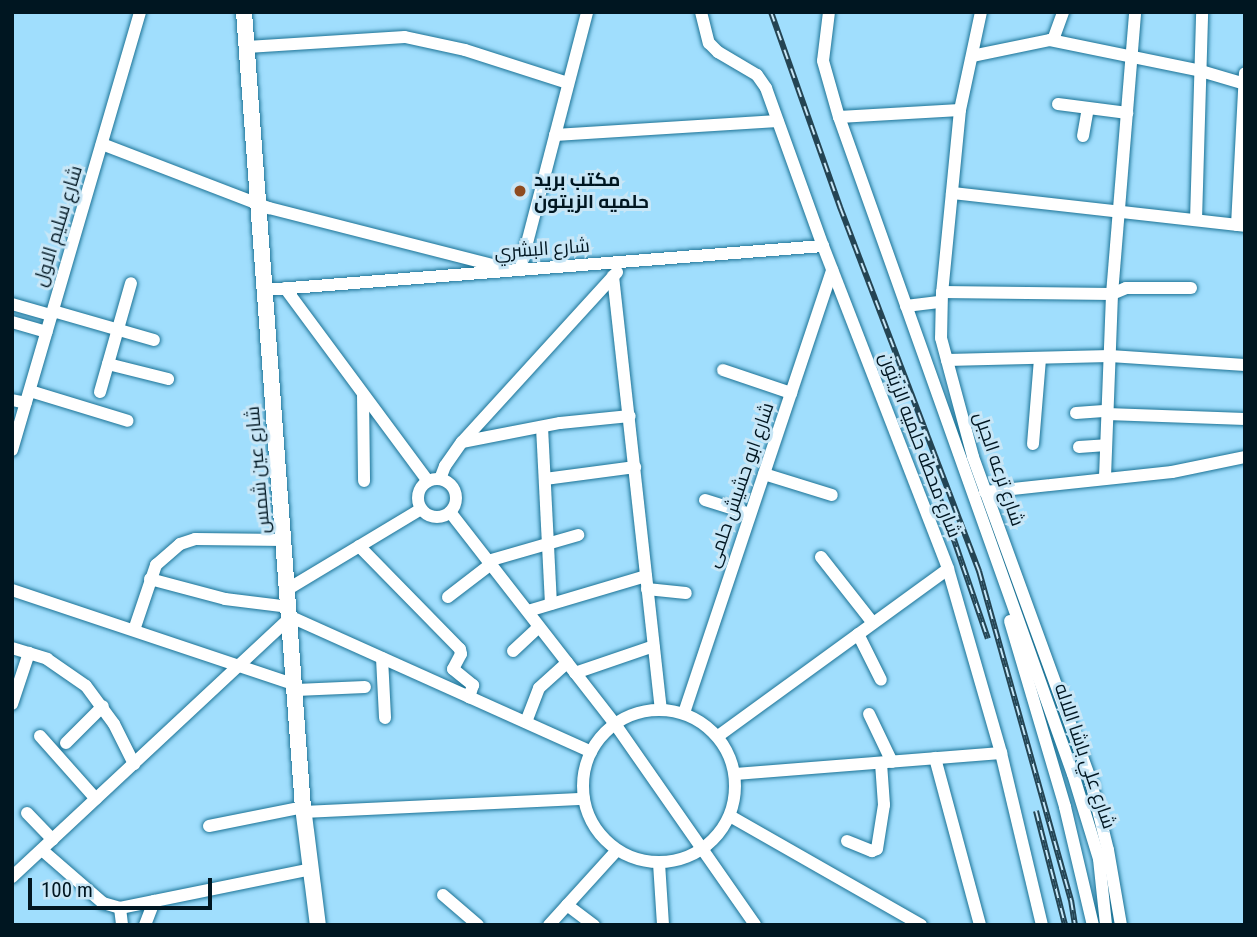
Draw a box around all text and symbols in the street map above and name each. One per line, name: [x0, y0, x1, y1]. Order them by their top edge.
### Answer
street label: شارع سليم الاول: [29, 163, 87, 289]
place label: مكتب بريد حلميه الزيتون: [534, 169, 649, 213]
marker: مكتب بريد حلميه الزيتون: [512, 183, 528, 199]
street label: شارع البشري: [493, 234, 591, 264]
street label: شارع محطه حلميه الزيتون: [874, 349, 966, 541]
street label: شارع ابو حشيش حلمى: [701, 399, 779, 571]
street label: شارع عين شمس: [241, 405, 275, 535]
street label: شارع ترعه الجبل: [969, 409, 1029, 529]
street label: شارع علي باشا اللاله: [1049, 680, 1121, 832]
scale bar: [32, 864, 215, 908]
text: 100 m: [41, 878, 93, 902]

